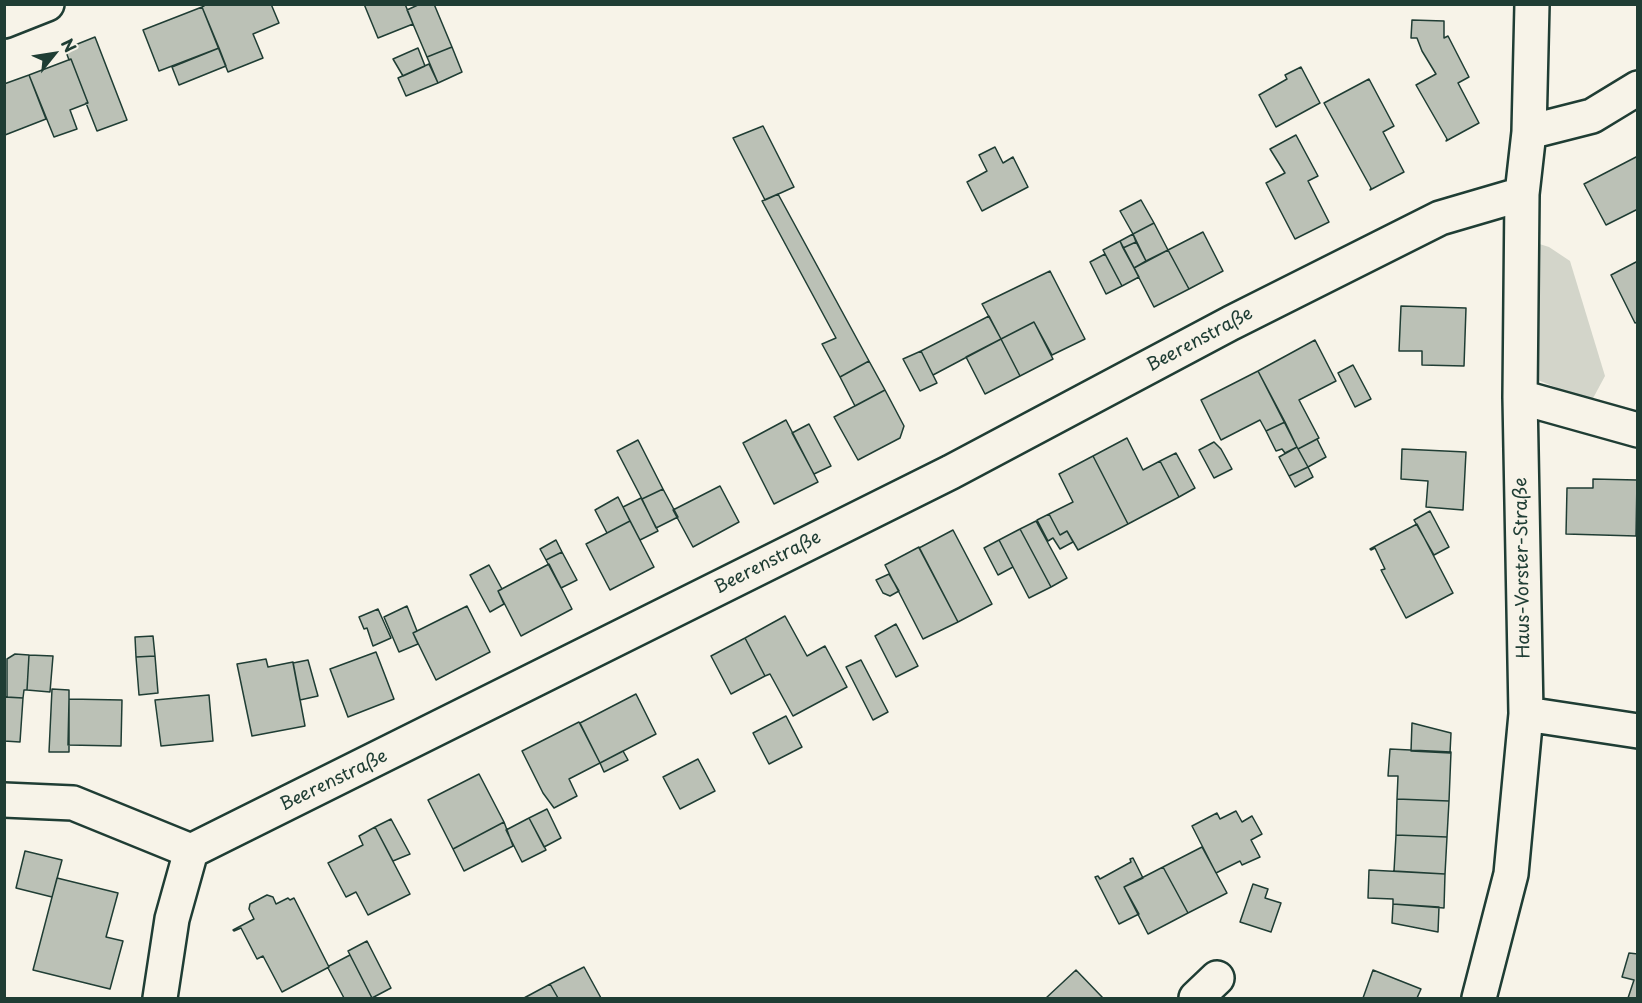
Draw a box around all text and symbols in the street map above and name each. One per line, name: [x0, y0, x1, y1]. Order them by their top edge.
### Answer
north arrow: [24, 24, 84, 84]
text: N: [56, 34, 83, 56]
street label: Beerenstraße: [1143, 303, 1257, 377]
street label: Haus-Vorster-Straße: [1511, 477, 1535, 659]
street label: Beerenstraße: [711, 527, 825, 599]
street label: Beerenstraße: [277, 746, 391, 816]

